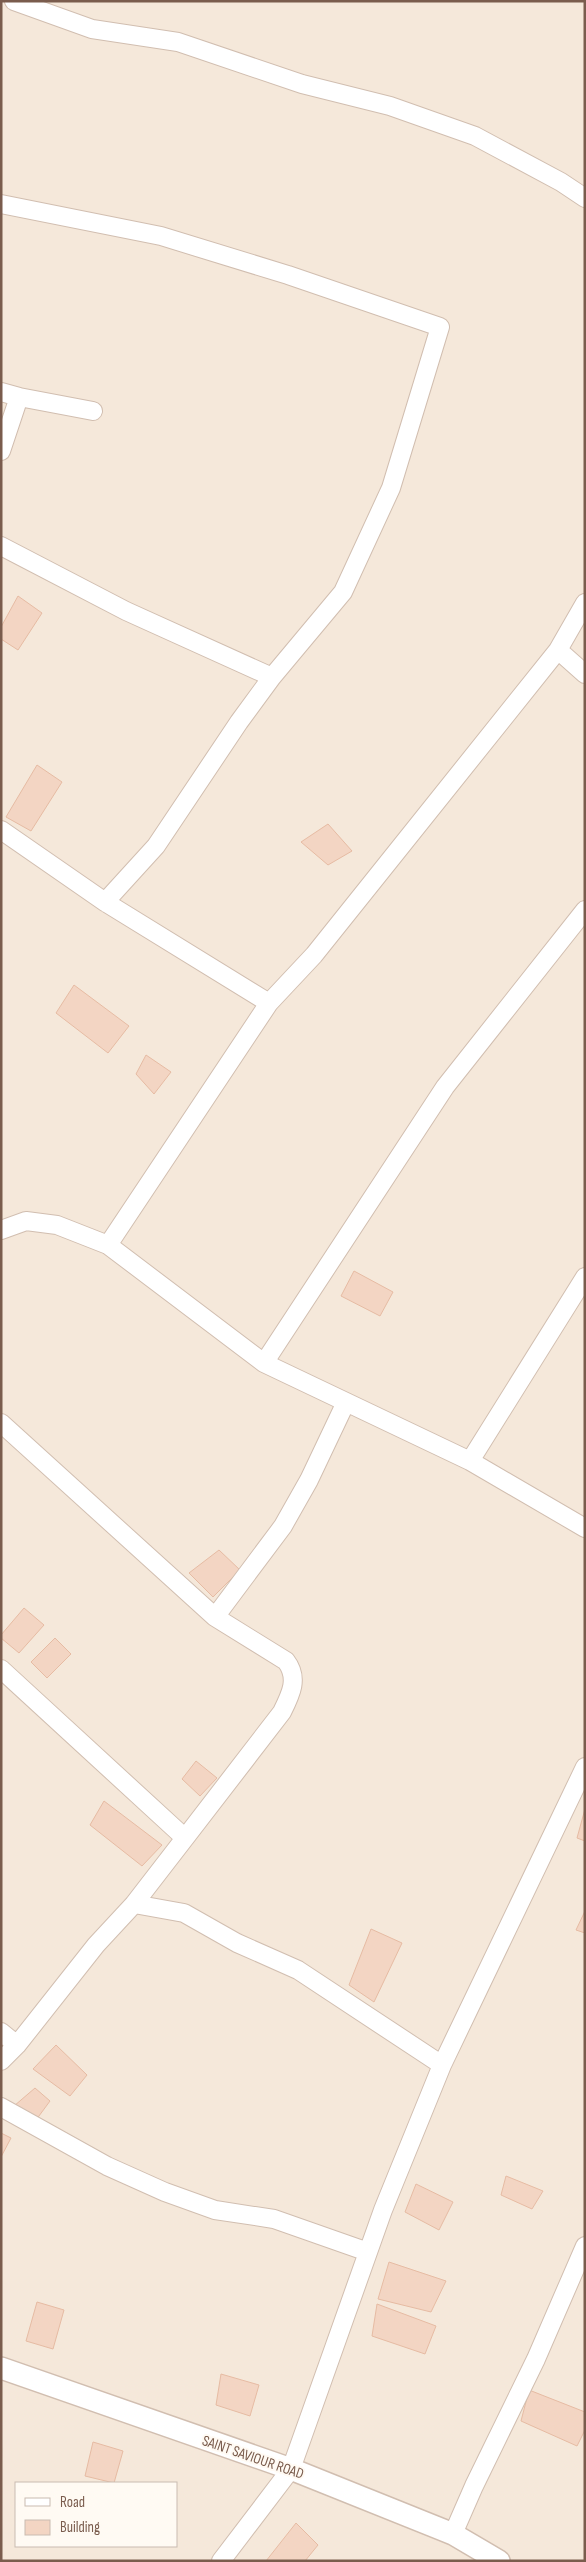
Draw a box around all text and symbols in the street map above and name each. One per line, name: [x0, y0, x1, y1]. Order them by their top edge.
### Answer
street label: SAINT SAVIOUR ROAD: [200, 2431, 306, 2484]
legend: [15, 2482, 178, 2547]
text: Road: [60, 2493, 85, 2512]
text: Building: [60, 2518, 100, 2537]

